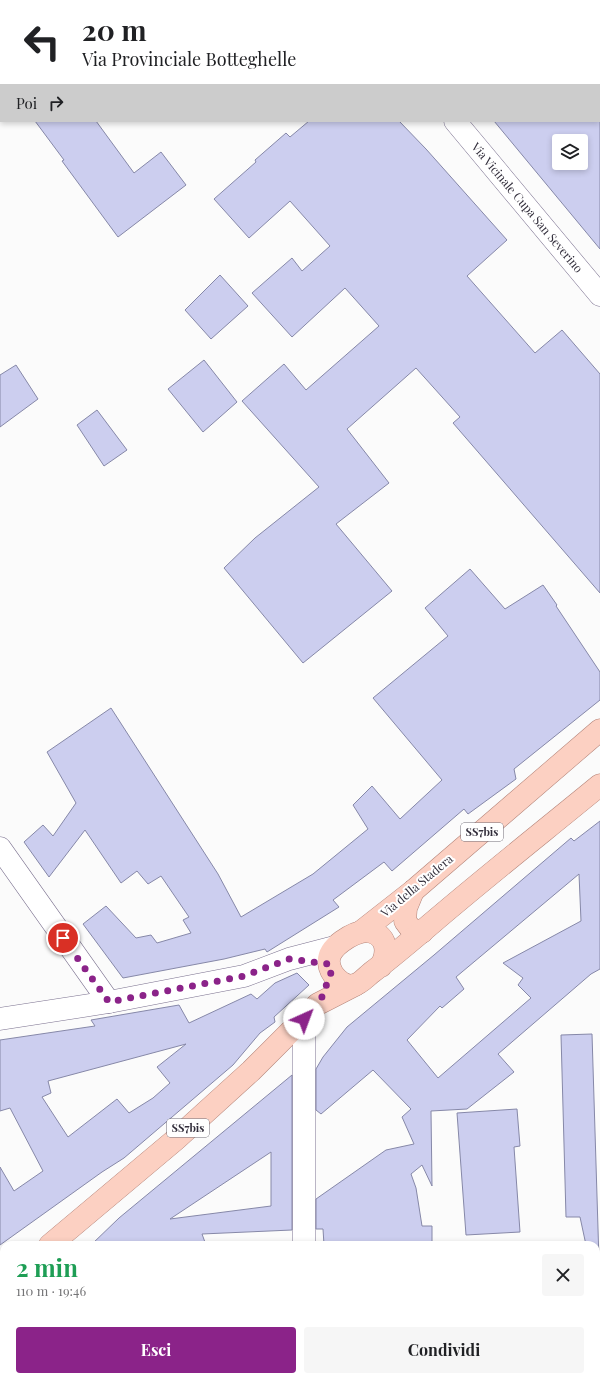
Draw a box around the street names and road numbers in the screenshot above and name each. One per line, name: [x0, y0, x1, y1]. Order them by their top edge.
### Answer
street label: Via Vicinale Cupa San Severino: [468, 138, 587, 276]
road number: SS7bis: [461, 823, 503, 841]
street label: Via della Stadera: [376, 850, 456, 921]
road number: SS7bis: [167, 1119, 209, 1137]

